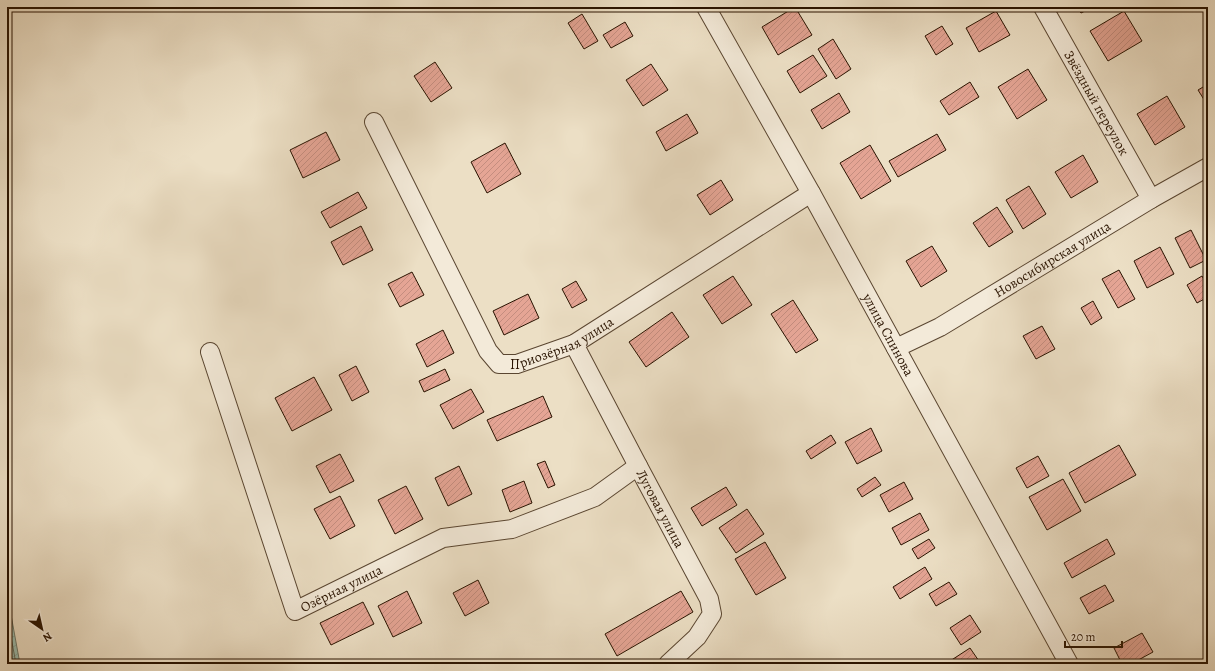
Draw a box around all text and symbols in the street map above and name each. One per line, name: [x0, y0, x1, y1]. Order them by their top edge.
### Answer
street label: Звёздный переулок: [1060, 47, 1134, 159]
street label: Новосибирская улица: [990, 216, 1115, 302]
street label: улица Спинова: [858, 289, 919, 380]
street label: Приозёрная улица: [510, 312, 617, 374]
street label: Луговая улица: [632, 466, 690, 552]
street label: Озёрная улица: [297, 560, 386, 617]
north arrow: [22, 609, 62, 649]
scale bar: [1065, 623, 1122, 649]
text: N: [40, 628, 55, 645]
text: 20 m: [1071, 629, 1095, 645]

